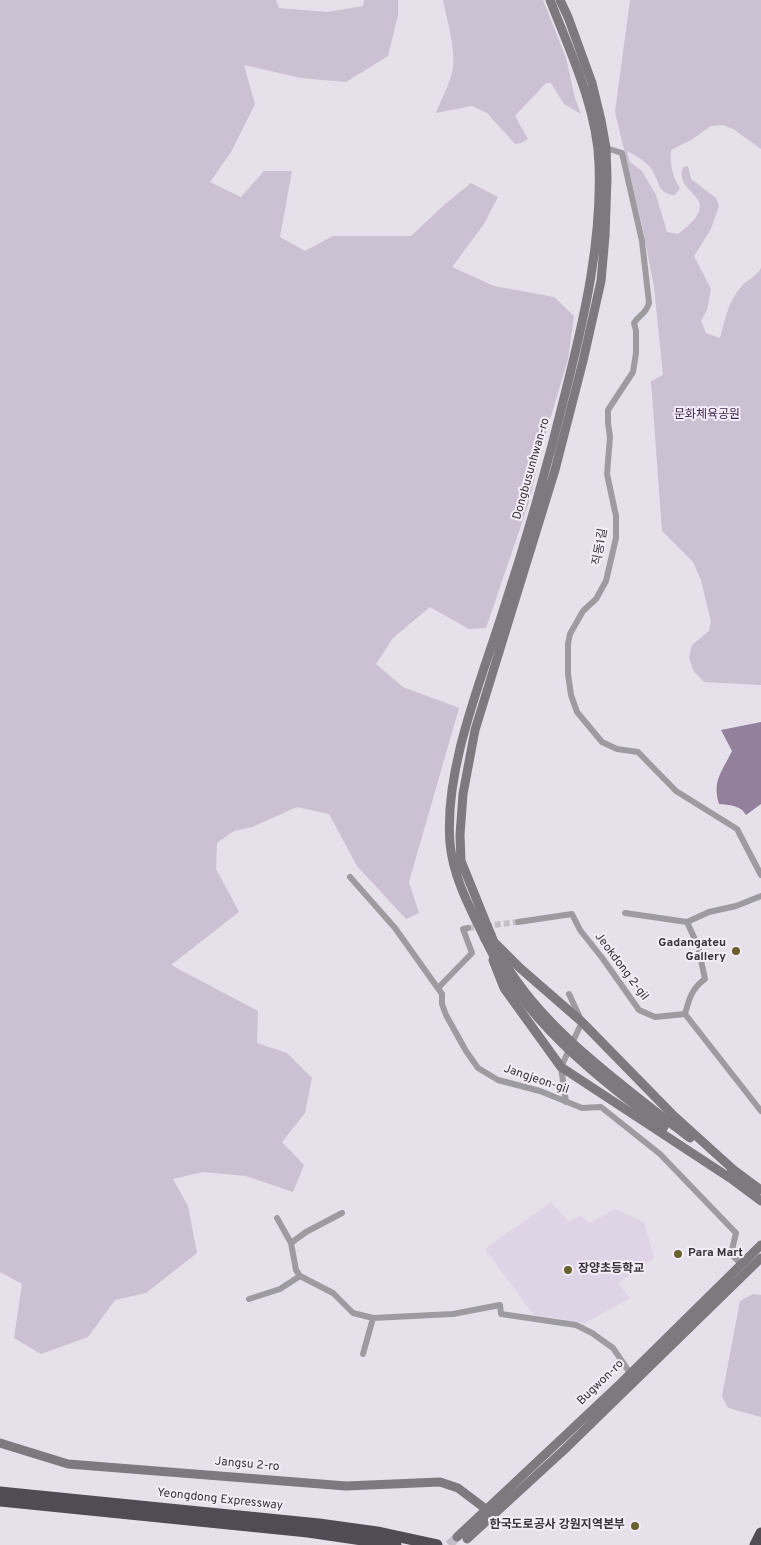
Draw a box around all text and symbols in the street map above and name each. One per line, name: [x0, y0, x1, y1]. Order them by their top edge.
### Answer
park label: 문화체육공원: [674, 409, 740, 423]
street label: Dongbusunhwan-ro: [511, 416, 553, 522]
street label: 직동1길: [591, 527, 611, 567]
street label: Jeokdong 2-gil: [591, 930, 651, 1004]
place label: Gadangateu Gallery: [658, 937, 726, 965]
marker: Gadangateu Gallery: [730, 945, 742, 957]
street label: Jangjeon-gil: [501, 1062, 571, 1098]
place label: Para Mart: [688, 1247, 743, 1261]
marker: Para Mart: [672, 1248, 684, 1260]
place label: 장양초등학교: [578, 1263, 644, 1277]
marker: 장양초등학교: [562, 1264, 574, 1276]
street label: Bugwon-ro: [575, 1357, 627, 1409]
street label: Jangsu 2-ro: [214, 1455, 280, 1475]
street label: Yeongdong Expressway: [156, 1486, 284, 1514]
place label: 한국도로공사 강원지역본부: [490, 1519, 625, 1533]
marker: 한국도로공사 강원지역본부: [629, 1520, 641, 1532]

